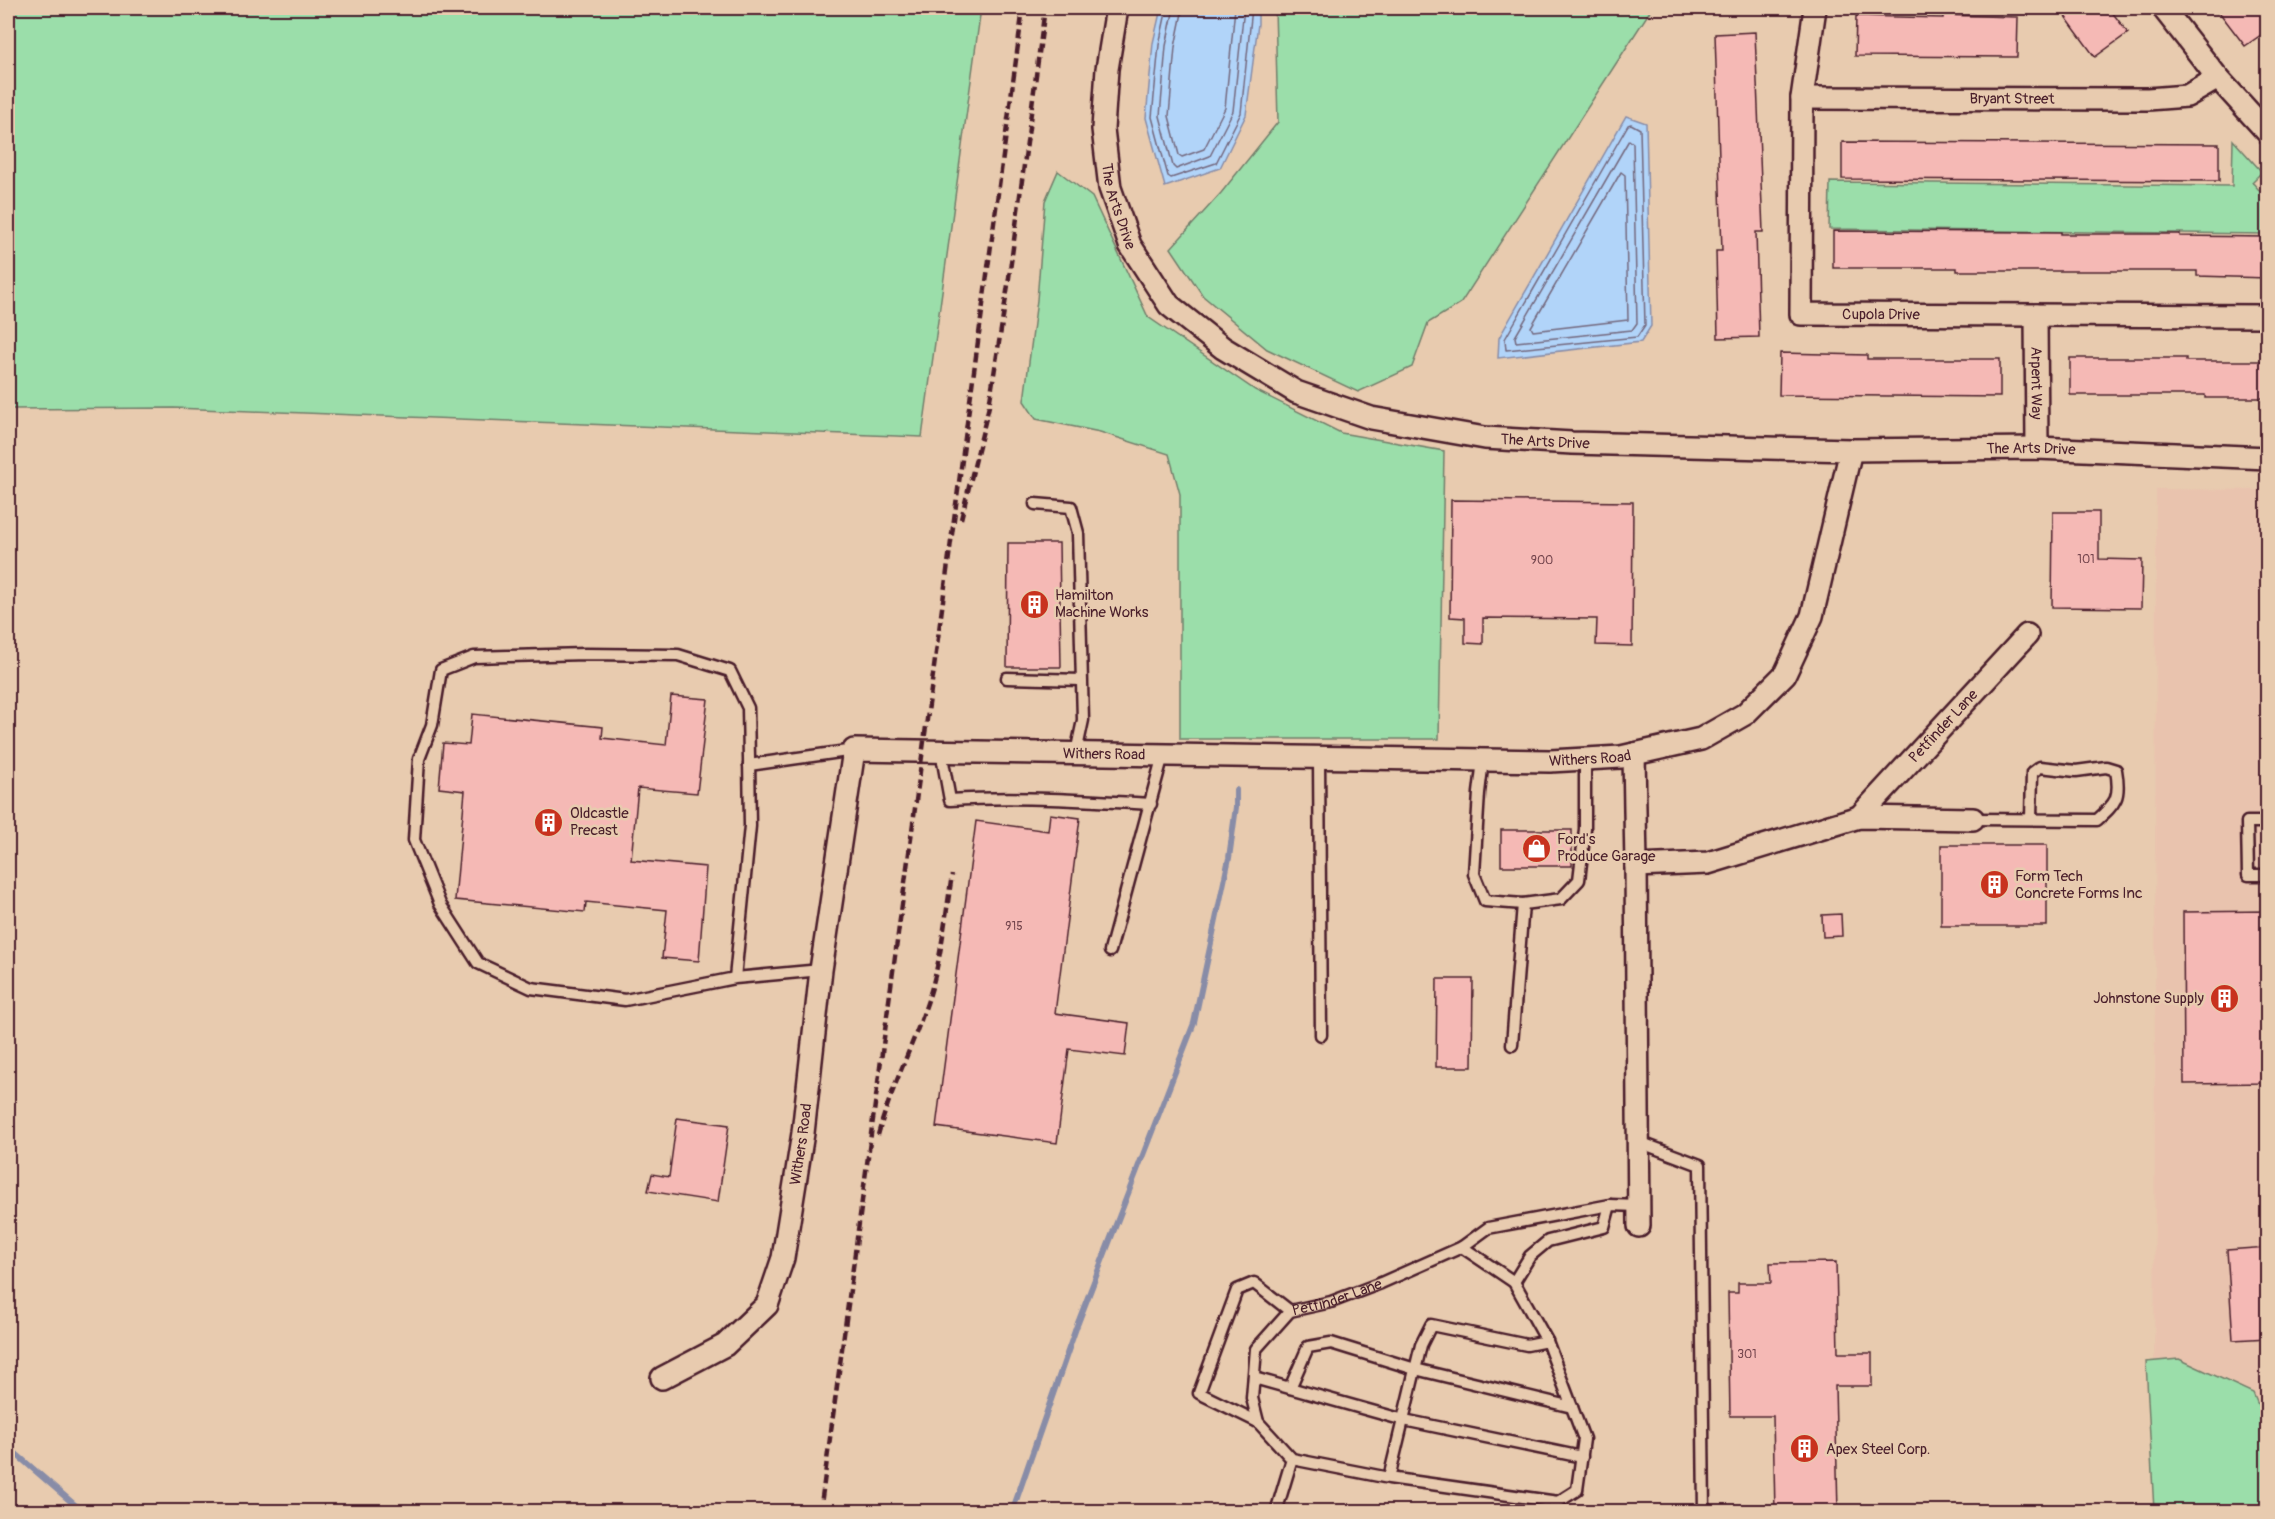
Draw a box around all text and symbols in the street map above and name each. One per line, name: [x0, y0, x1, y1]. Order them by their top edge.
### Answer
street label: Bryant Street: [1969, 89, 2056, 108]
street label: The Arts Drive: [1098, 162, 1140, 254]
street label: Cupola Drive: [1842, 305, 1921, 324]
street label: Arpent Way: [2027, 346, 2046, 420]
street label: The Arts Drive: [1500, 429, 1591, 453]
street label: The Arts Drive: [1986, 438, 2077, 459]
house number: 101: [2077, 552, 2095, 567]
house number: 900: [1531, 553, 1553, 568]
place label: Hamilton Machine Works: [1055, 586, 1149, 622]
building icon: Hamilton Machine Works: [1018, 588, 1050, 620]
street label: Petfinder Lane: [1904, 685, 1982, 767]
street label: Withers Road: [1063, 744, 1146, 764]
street label: Withers Road: [1548, 745, 1633, 771]
place label: Oldcastle Precast: [570, 804, 629, 840]
building icon: Oldcastle Precast: [533, 806, 565, 838]
place label: Ford's Produce Garage: [1557, 830, 1656, 866]
shop icon: Ford's Produce Garage: [1520, 832, 1552, 864]
place label: Form Tech Concrete Forms Inc: [2015, 867, 2143, 903]
building icon: Form Tech Concrete Forms Inc: [1978, 869, 2010, 901]
house number: 915: [1005, 919, 1023, 934]
building icon: Johnstone Supply: [2209, 982, 2241, 1014]
place label: Johnstone Supply: [2093, 989, 2205, 1008]
street label: Withers Road: [785, 1102, 816, 1186]
street label: Petfinder Lane: [1290, 1274, 1385, 1320]
house number: 301: [1737, 1347, 1757, 1362]
building icon: Apex Steel Corp.: [1789, 1433, 1821, 1465]
place label: Apex Steel Corp.: [1826, 1440, 1930, 1459]

